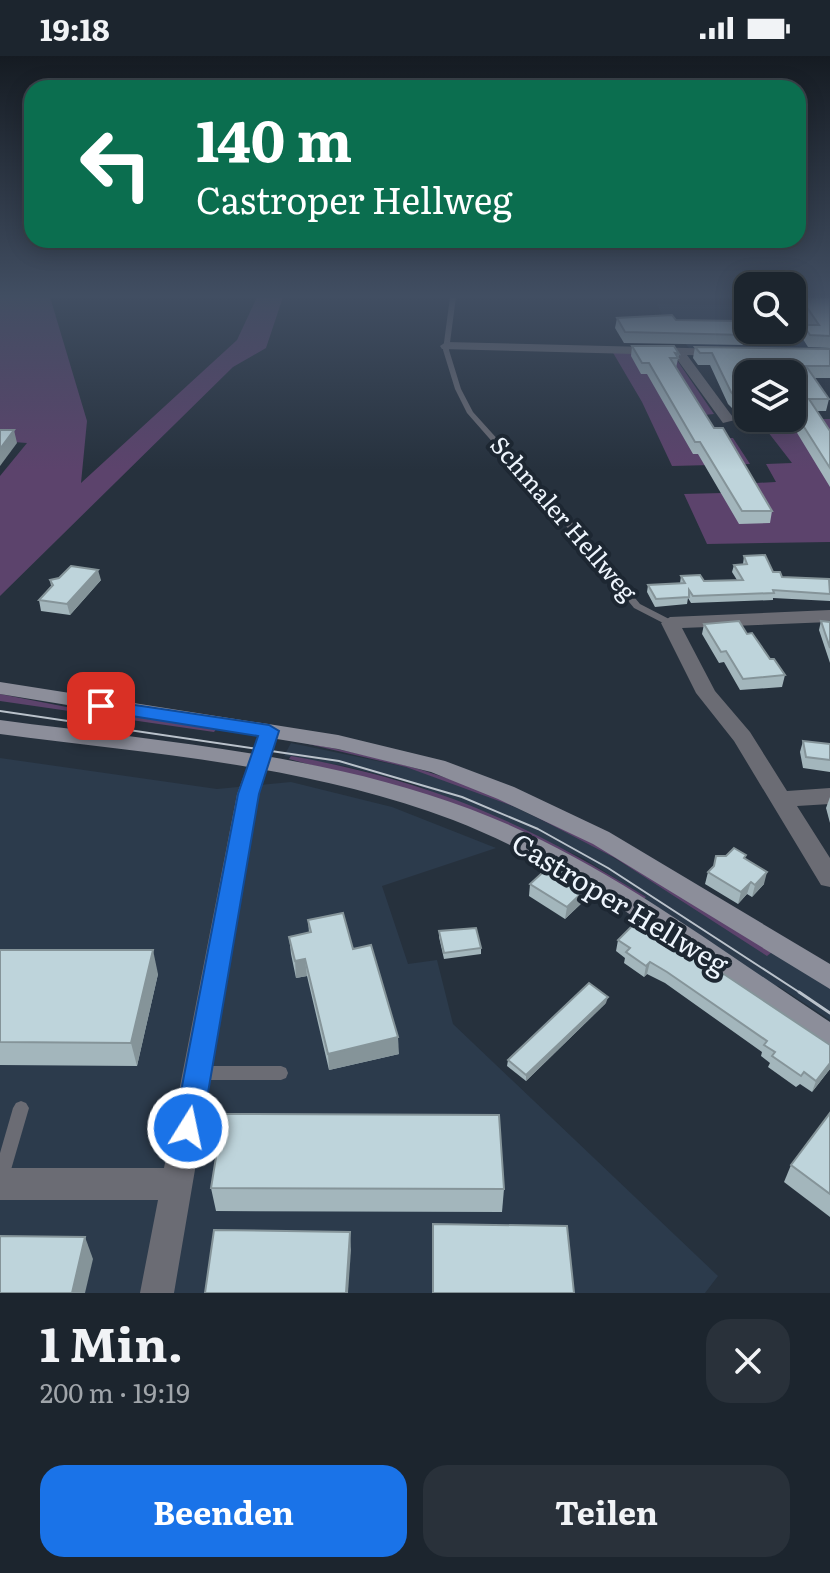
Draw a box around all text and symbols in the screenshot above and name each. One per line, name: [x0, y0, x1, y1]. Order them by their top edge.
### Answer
text: 19:18: [40, 6, 110, 50]
text: 140 m: [196, 96, 352, 179]
icon: left: [64, 112, 168, 216]
text: Castroper Hellweg: [196, 172, 512, 225]
map controls: [734, 272, 806, 432]
button: search: [734, 272, 806, 344]
button: layers: [734, 360, 806, 432]
street label: Schmaler Hellweg: [483, 427, 647, 608]
pin: [67, 672, 135, 740]
icon: arrive: [79, 684, 123, 728]
street label: Castroper Hellweg: [505, 821, 738, 984]
position arrow: [146, 1086, 230, 1170]
text: 1 Min.: [40, 1306, 183, 1377]
button: close: [706, 1319, 790, 1403]
text: 200 m · 19:19: [40, 1372, 190, 1411]
button: Beenden: [40, 1465, 407, 1557]
button: Teilen: [423, 1465, 790, 1557]

